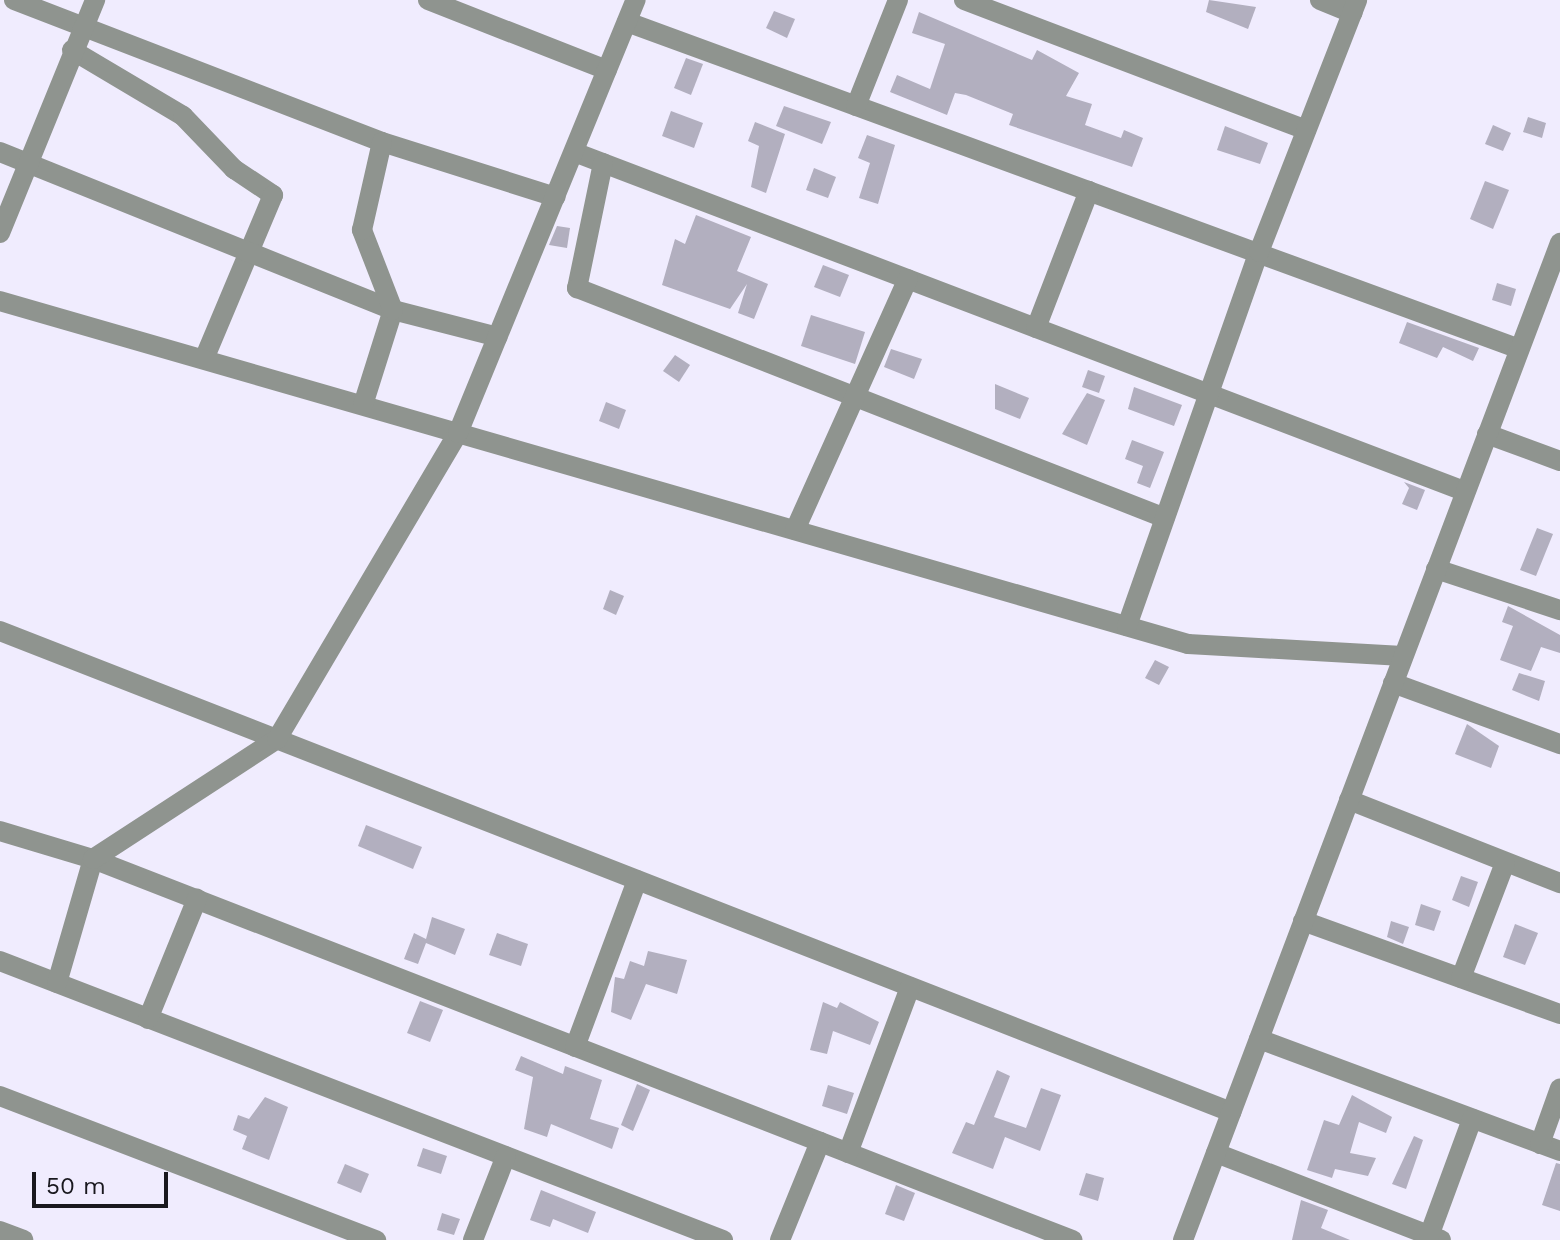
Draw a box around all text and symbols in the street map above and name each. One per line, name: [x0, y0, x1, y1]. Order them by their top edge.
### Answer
scale bar: [36, 1156, 172, 1206]
text: 50 m: [46, 1172, 106, 1200]

